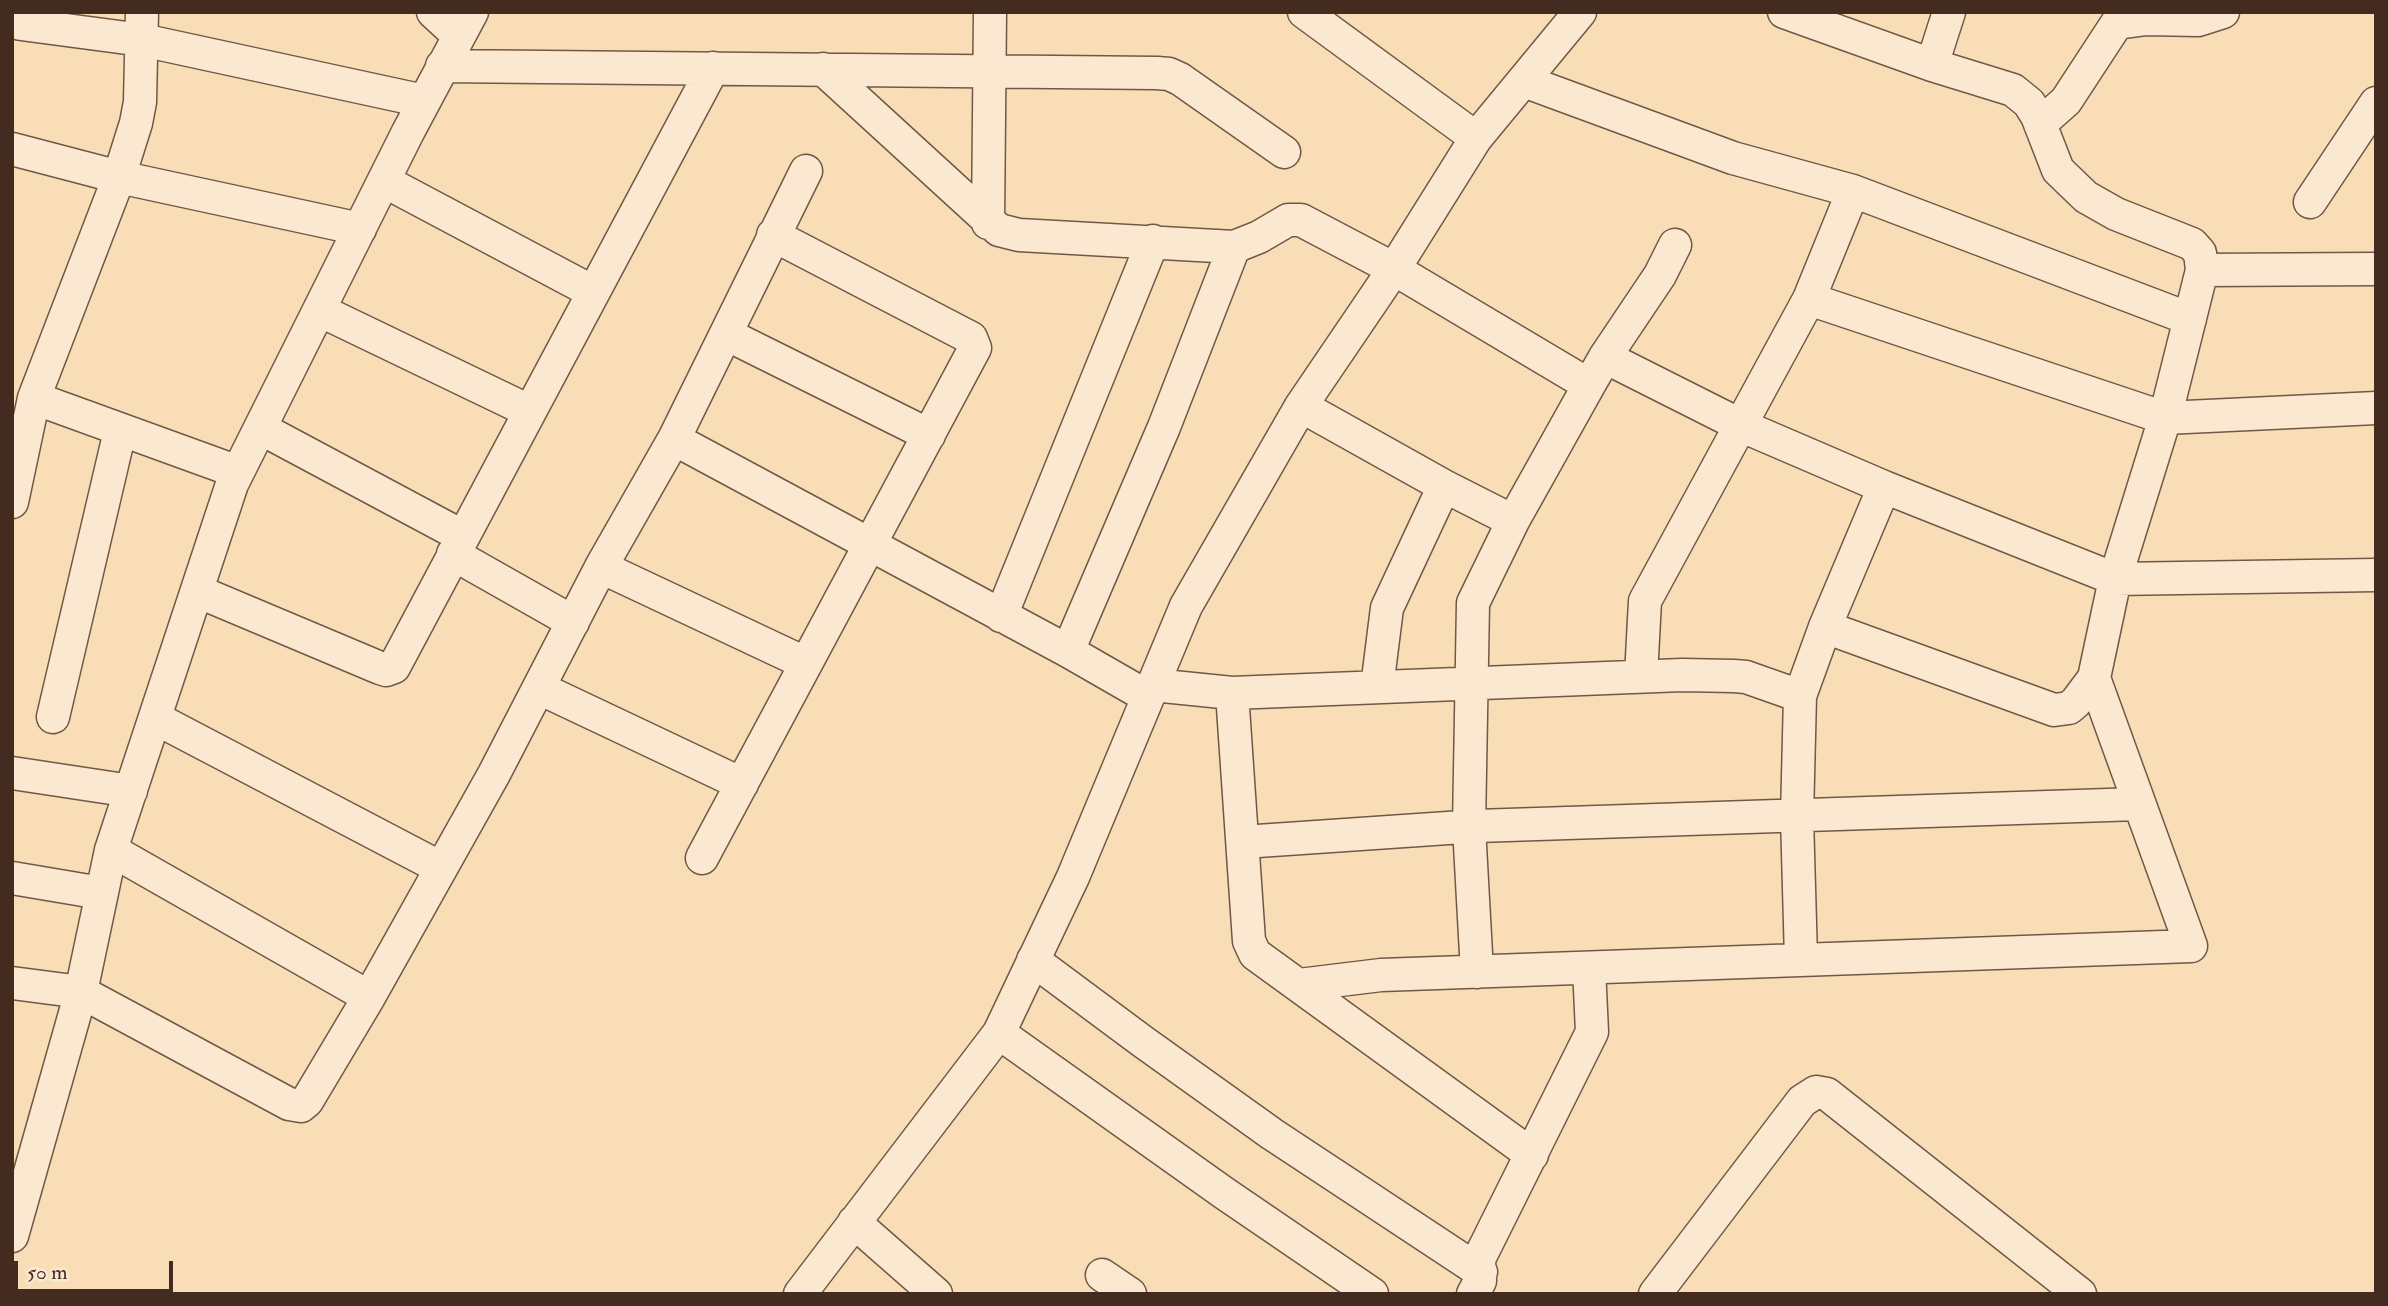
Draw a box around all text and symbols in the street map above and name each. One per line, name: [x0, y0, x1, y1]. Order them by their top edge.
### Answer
scale bar: [18, 1246, 177, 1290]
text: 50 m: [27, 1259, 68, 1286]

